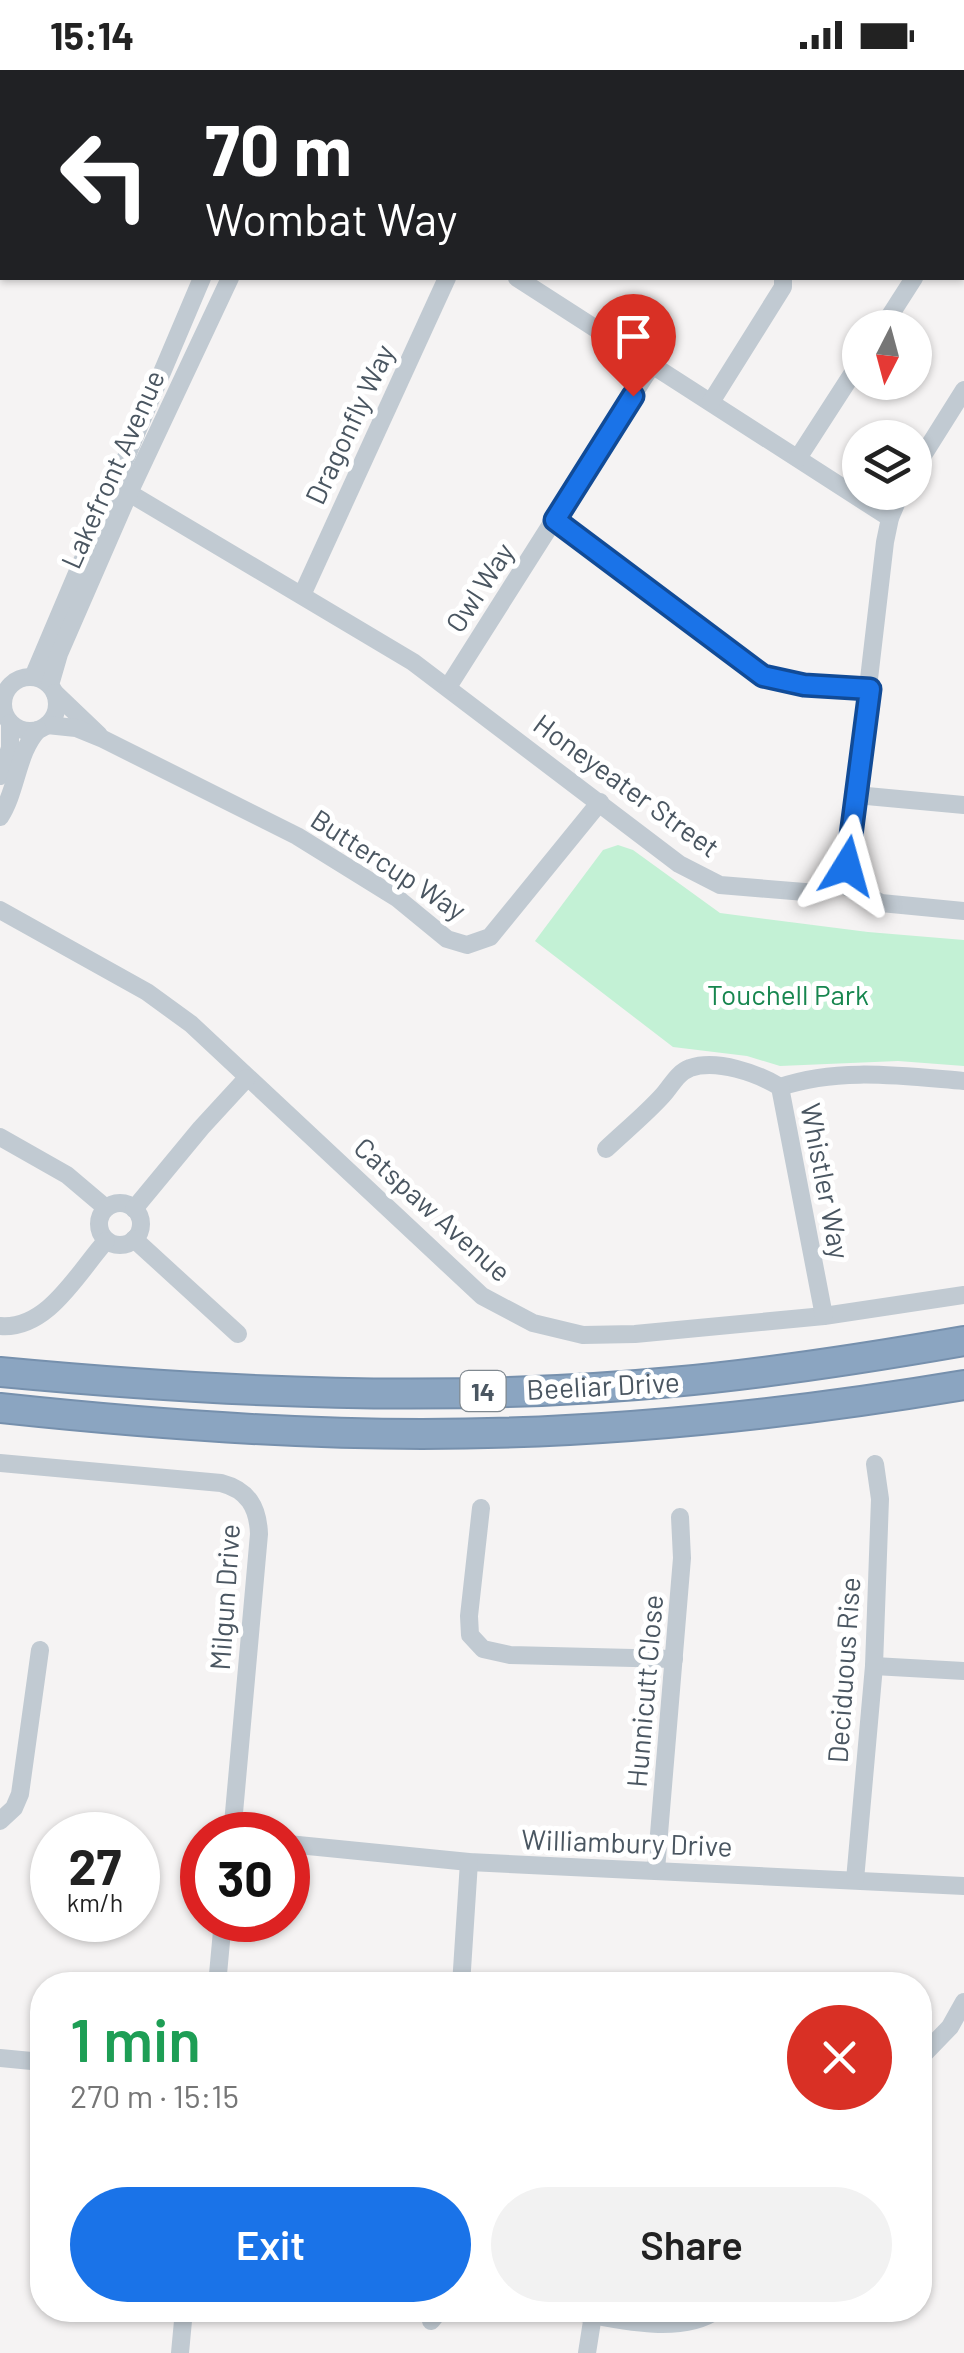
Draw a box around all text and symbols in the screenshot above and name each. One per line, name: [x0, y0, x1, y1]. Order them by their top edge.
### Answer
text: 15:14: [50, 12, 134, 58]
text: 70 m: [205, 106, 352, 190]
icon: left: [40, 110, 170, 240]
text: Wombat Way: [205, 191, 458, 245]
pin: [591, 294, 676, 397]
icon: arrive: [606, 309, 661, 364]
north arrow: [842, 310, 932, 400]
map controls: [842, 310, 932, 510]
street label: Dragonfly Way: [297, 339, 401, 509]
street label: Lakefront Avenue: [53, 365, 171, 573]
button: layers: [842, 420, 932, 510]
street label: Owl Way: [438, 536, 521, 638]
street label: Honeyeater Street: [527, 706, 727, 864]
street label: Buttercup Way: [305, 801, 473, 927]
position arrow: [795, 814, 899, 918]
park label: Touchell Park: [707, 977, 869, 1011]
street label: Whistler Way: [794, 1100, 858, 1262]
street label: Catspaw Avenue: [348, 1130, 518, 1288]
street label: Beeliar Drive: [525, 1364, 681, 1406]
road number: 14: [460, 1371, 506, 1411]
street label: Milgun Drive: [202, 1523, 246, 1671]
street label: Deciduous Rise: [820, 1576, 866, 1764]
street label: Hunnicutt Close: [619, 1593, 669, 1789]
speed limit sign: 30: [180, 1812, 310, 1942]
street label: Williambury Drive: [521, 1821, 733, 1863]
text: 27: [69, 1835, 121, 1895]
text: km/h: [67, 1887, 123, 1917]
text: 1 min: [70, 2002, 201, 2074]
button: close: [787, 2005, 892, 2110]
text: 270 m · 15:15: [70, 2076, 239, 2114]
button: Exit: [70, 2187, 471, 2302]
button: Share: [491, 2187, 892, 2302]

